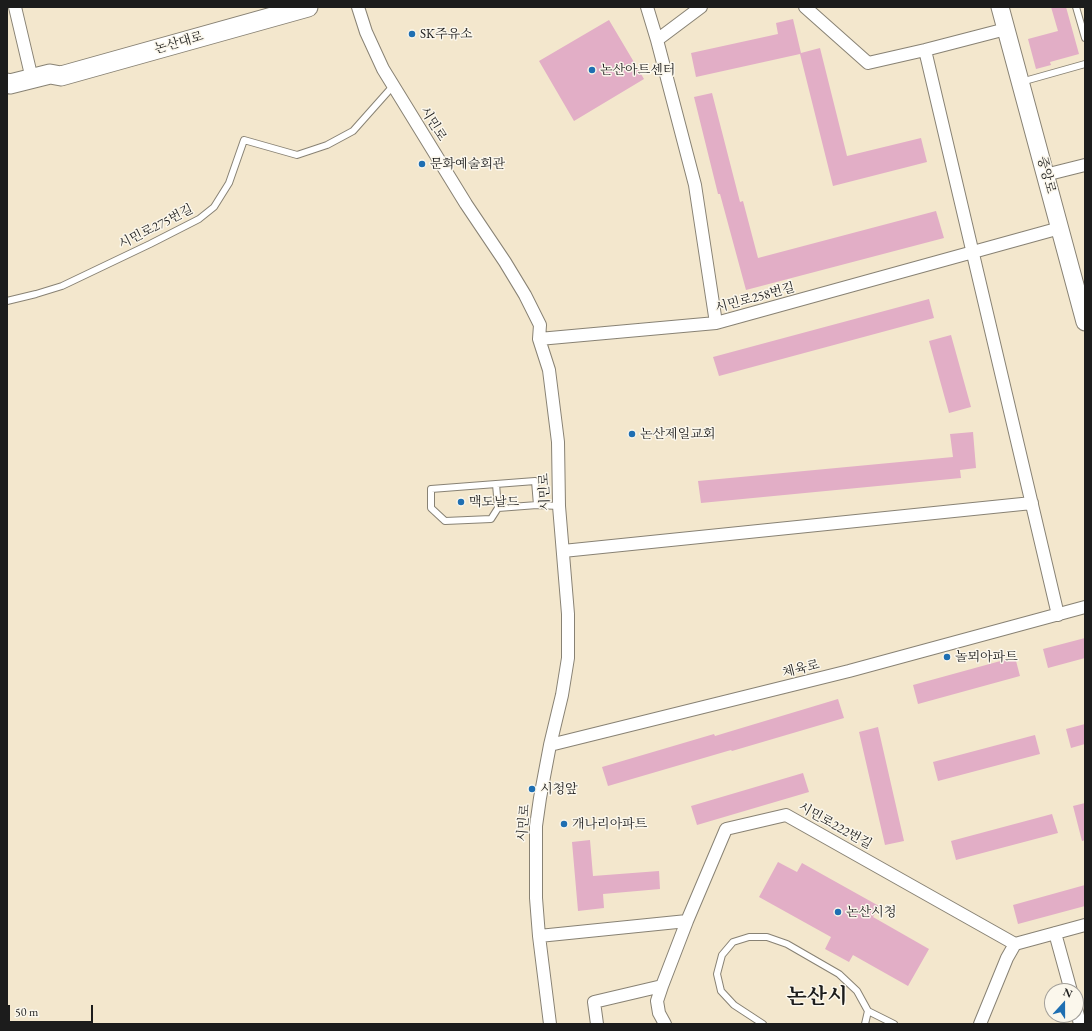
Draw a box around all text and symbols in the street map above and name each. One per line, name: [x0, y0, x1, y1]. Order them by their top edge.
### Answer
place label: SK주유소: [420, 26, 473, 42]
street label: 논산대로: [153, 29, 205, 57]
marker: SK주유소: [407, 29, 417, 39]
place label: 논산아트센터: [600, 62, 675, 78]
marker: 논산아트센터: [587, 65, 597, 75]
street label: 시민로: [416, 104, 450, 144]
street label: 중앙로: [1034, 155, 1058, 195]
place label: 문화예술회관: [430, 156, 505, 172]
marker: 문화예술회관: [417, 159, 427, 169]
street label: 시민로275번길: [116, 202, 196, 252]
street label: 시민로258번길: [714, 280, 796, 316]
place label: 논산제일교회: [640, 426, 715, 442]
marker: 논산제일교회: [627, 429, 637, 439]
street label: 시민로: [537, 473, 553, 511]
place label: 맥도날드: [469, 494, 519, 510]
marker: 맥도날드: [456, 497, 466, 507]
place label: 놀뫼아파트: [955, 649, 1018, 665]
marker: 놀뫼아파트: [942, 652, 952, 662]
street label: 체육로: [781, 657, 821, 681]
place label: 시청앞: [540, 781, 578, 797]
marker: 시청앞: [527, 784, 537, 794]
street label: 시민로222번길: [796, 799, 874, 853]
street label: 시민로: [515, 804, 533, 842]
place label: 개나리아파트: [572, 816, 647, 832]
marker: 개나리아파트: [559, 819, 569, 829]
place label: 논산시청: [846, 904, 896, 920]
marker: 논산시청: [833, 907, 843, 917]
north arrow: [1044, 983, 1084, 1023]
district label: 논산시: [787, 984, 847, 1010]
text: N: [1061, 985, 1075, 1001]
scale bar: [10, 997, 95, 1023]
text: 50 m: [15, 1004, 38, 1020]

